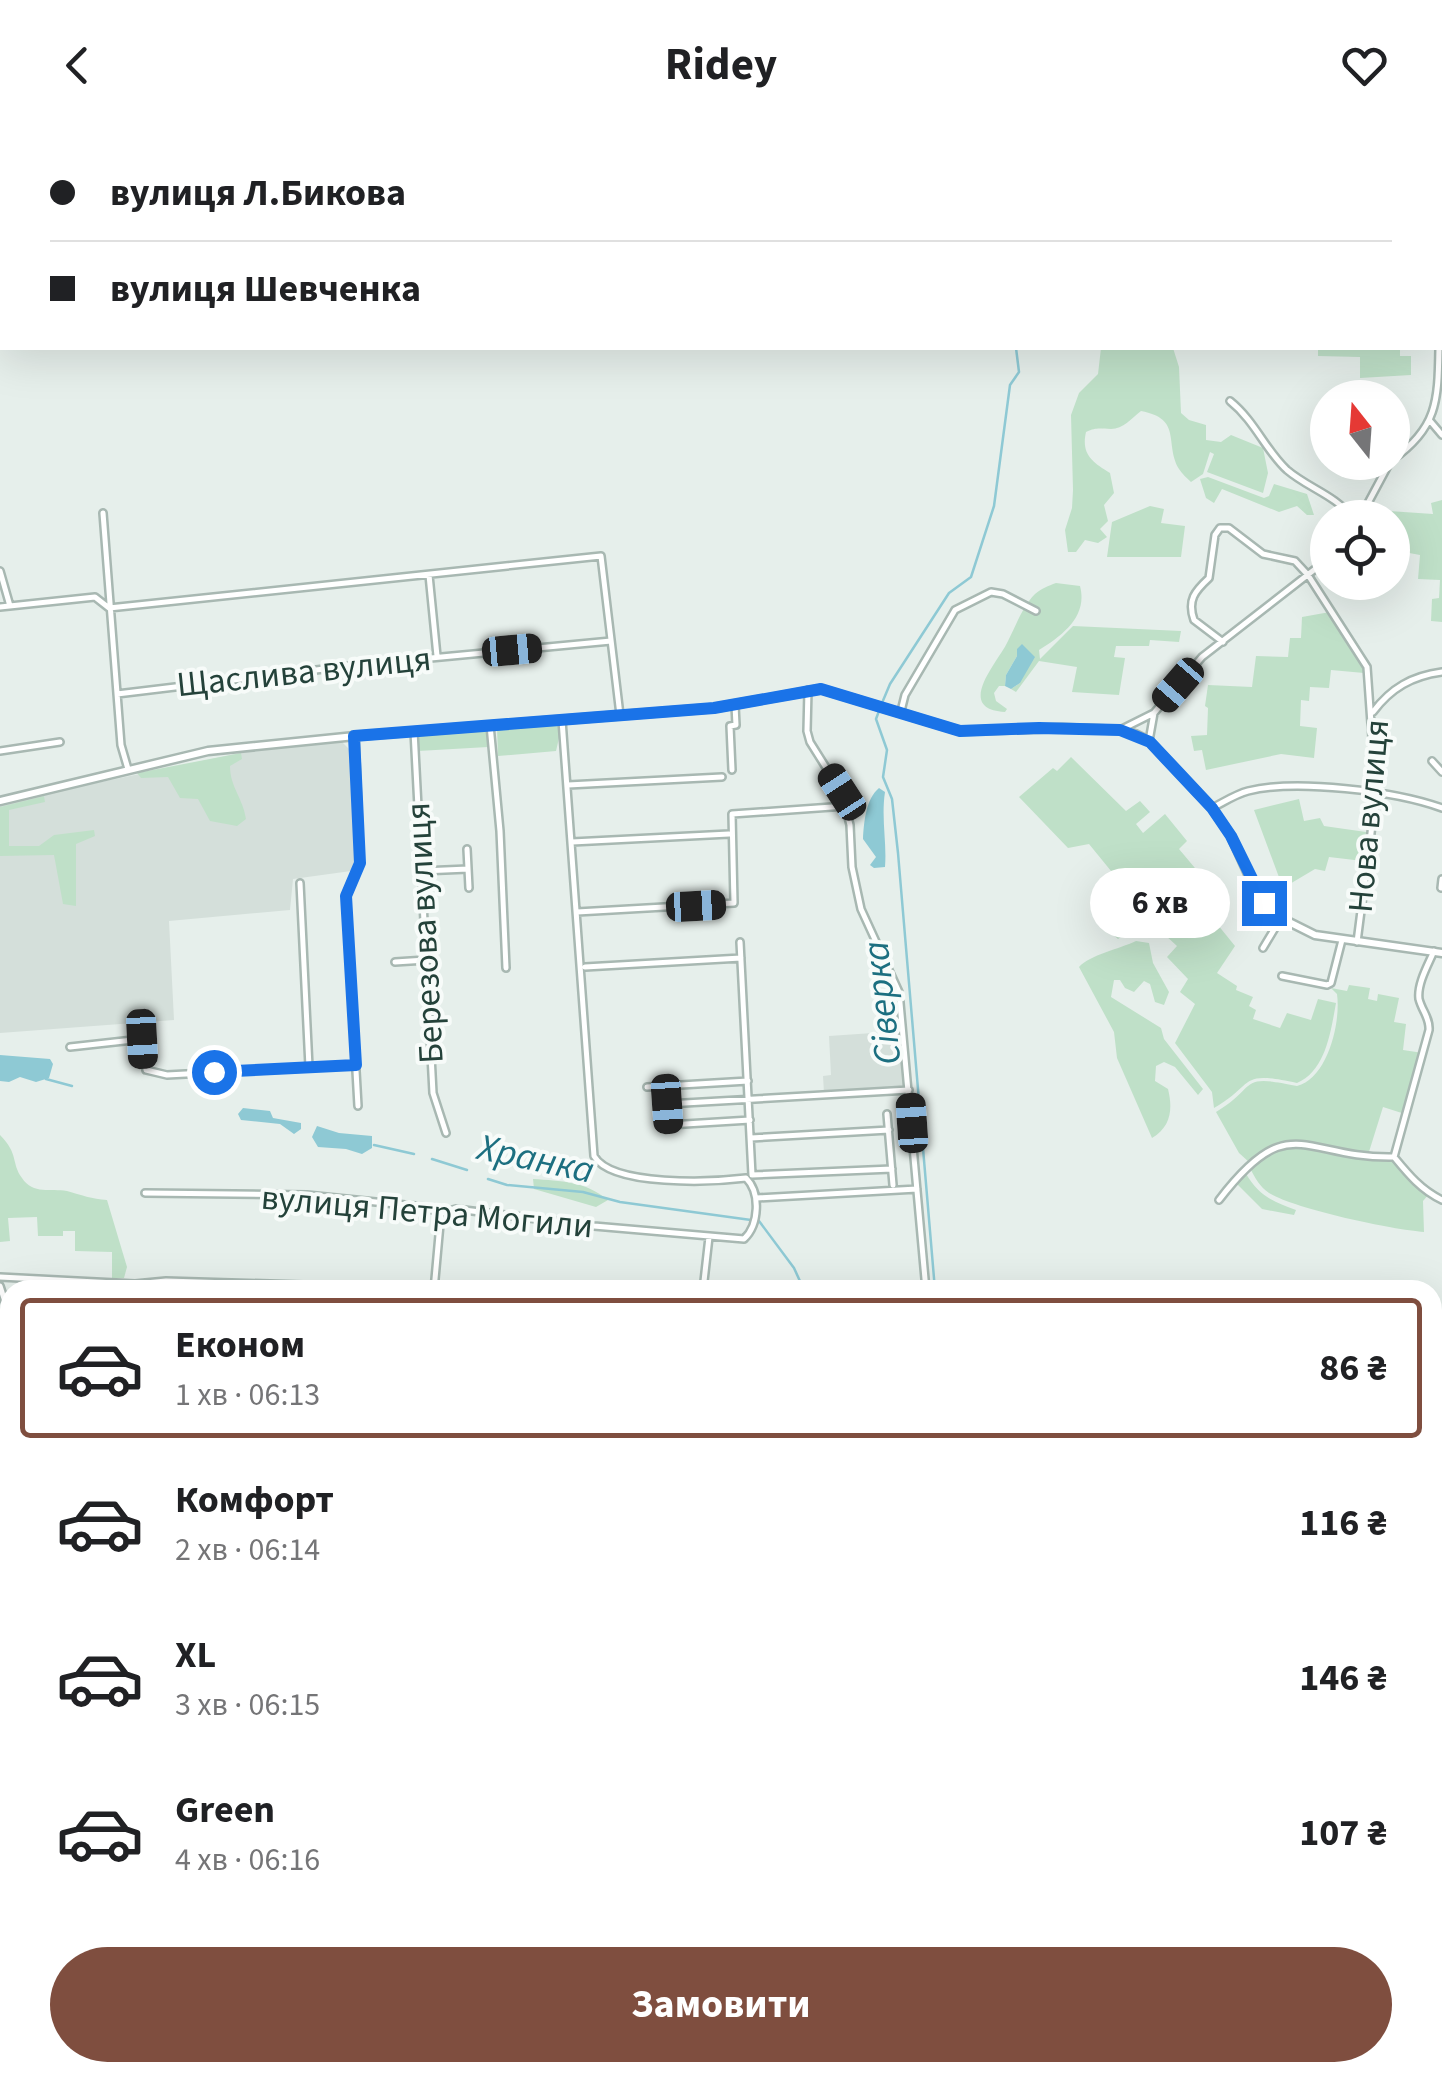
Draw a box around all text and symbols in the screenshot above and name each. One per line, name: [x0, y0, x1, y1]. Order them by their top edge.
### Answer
text: Ridey: [665, 33, 777, 97]
icon: back: [50, 38, 105, 93]
icon: heart: [1337, 38, 1392, 93]
text: вулиця Л.Бикова: [110, 166, 406, 220]
text: вулиця Шевченка: [110, 262, 421, 316]
north arrow: [1310, 380, 1410, 480]
map controls: [1310, 380, 1410, 600]
button: locate: [1310, 500, 1410, 600]
car: [481, 632, 543, 668]
street label: Щаслива вулиця: [174, 634, 434, 710]
car: [1147, 653, 1209, 717]
street label: Нова вулиця: [1336, 717, 1402, 915]
car: [813, 759, 871, 825]
street label: Березова вулиця: [393, 801, 457, 1065]
callout: 6 хв: [1089, 868, 1229, 938]
text: 6 хв: [1132, 880, 1188, 926]
route end: [1242, 881, 1287, 926]
car: [665, 889, 727, 923]
water label: Сіверка: [849, 938, 915, 1068]
car: [125, 1008, 159, 1070]
route start: [192, 1050, 237, 1095]
car: [650, 1073, 684, 1135]
car: [895, 1092, 929, 1154]
water label: Хранка: [471, 1120, 599, 1198]
street label: вулиця Петра Могили: [259, 1173, 595, 1251]
text: Економ: [175, 1318, 305, 1372]
icon: car: [55, 1323, 145, 1413]
text: 86 ₴: [1319, 1341, 1387, 1395]
text: 1 хв · 06:13: [175, 1372, 320, 1418]
text: Комфорт: [175, 1473, 334, 1527]
icon: car: [55, 1478, 145, 1568]
text: 116 ₴: [1299, 1496, 1387, 1550]
text: 2 хв · 06:14: [175, 1527, 320, 1573]
text: XL: [175, 1628, 216, 1682]
icon: car: [55, 1633, 145, 1723]
text: 146 ₴: [1299, 1651, 1387, 1705]
text: 3 хв · 06:15: [175, 1682, 320, 1728]
text: Green: [175, 1783, 275, 1837]
icon: car: [55, 1788, 145, 1878]
text: 107 ₴: [1299, 1806, 1387, 1860]
text: 4 хв · 06:16: [175, 1837, 320, 1883]
button: Замовити: [50, 1947, 1392, 2062]

